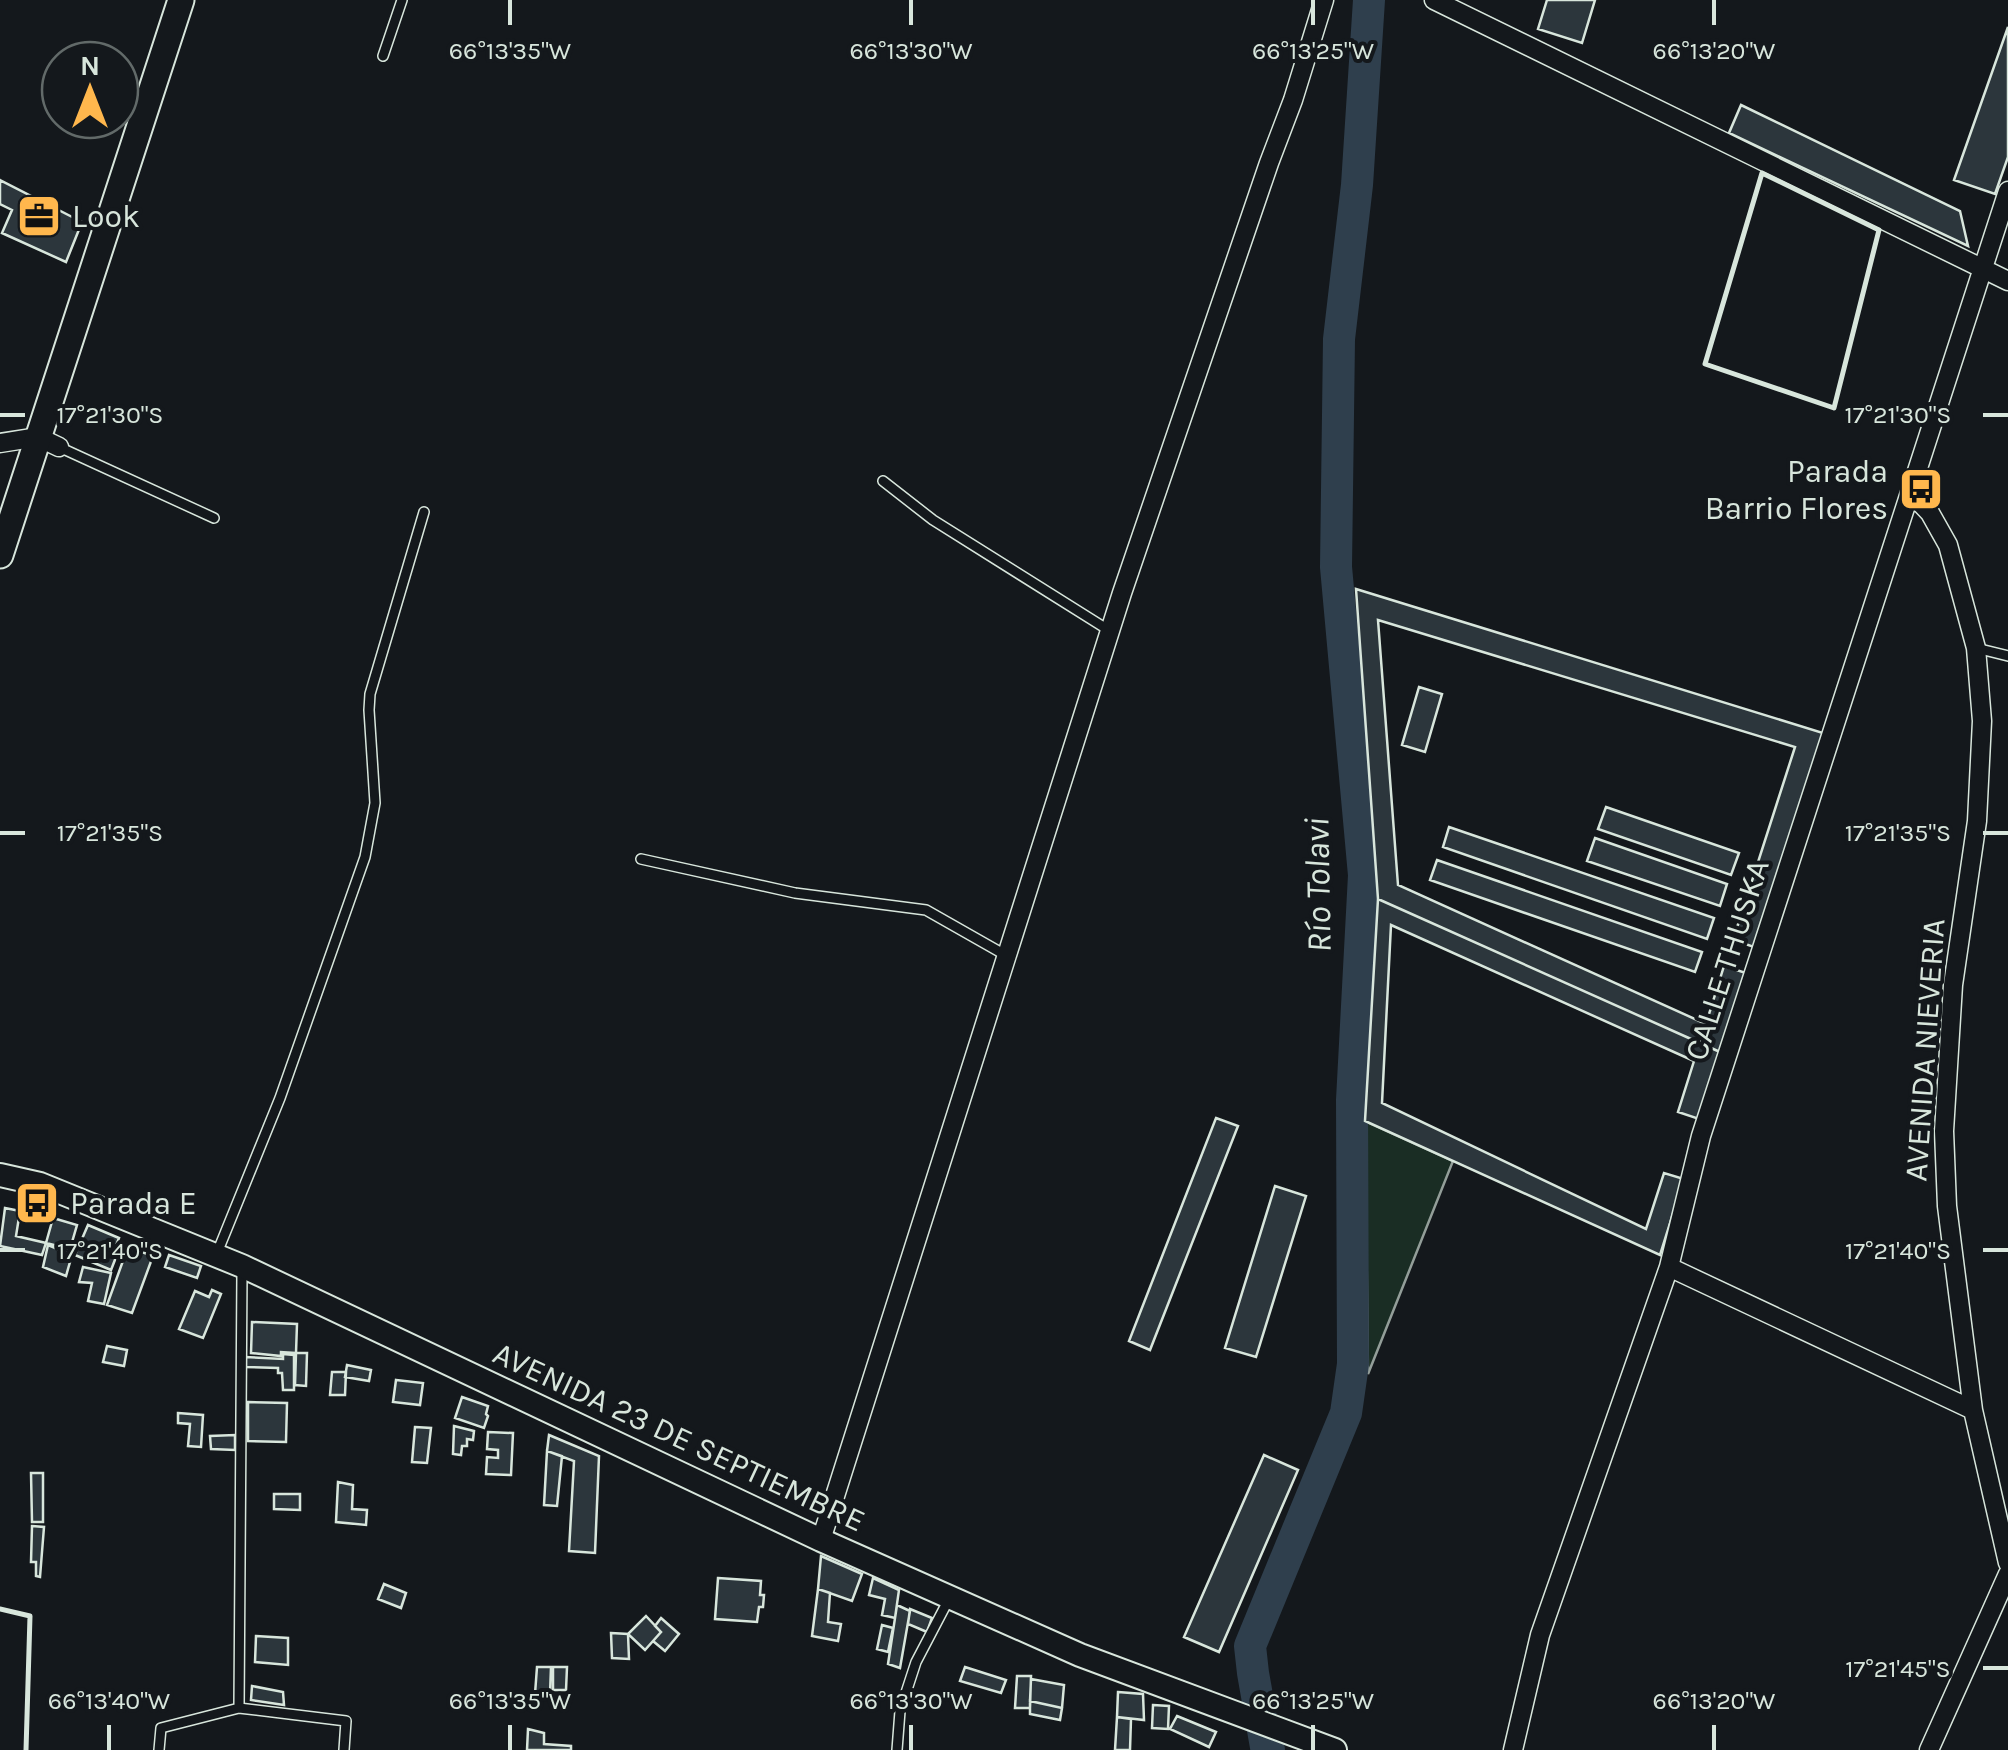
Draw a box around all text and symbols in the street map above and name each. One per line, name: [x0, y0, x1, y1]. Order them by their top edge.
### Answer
text: 66°13'35"W: [449, 36, 571, 65]
text: 66°13'30"W: [849, 36, 973, 65]
text: 66°13'25"W: [1252, 36, 1374, 65]
text: 66°13'20"W: [1653, 36, 1775, 65]
north arrow: [40, 40, 140, 140]
text: N: [80, 49, 100, 82]
office icon: Look: [16, 193, 62, 239]
place label: Look: [72, 198, 140, 235]
text: 17°21'30"S: [57, 400, 163, 429]
text: 17°21'30"S: [1845, 400, 1951, 429]
place label: Parada Barrio Flores: [1705, 453, 1888, 527]
bus stop icon: Parada Barrio Flores: [1898, 466, 1944, 512]
water label: Río Tolavi: [1296, 817, 1340, 953]
text: 17°21'35"S: [57, 818, 163, 847]
text: 17°21'35"S: [1845, 818, 1951, 847]
street label: CALLE THUSKA: [1677, 855, 1777, 1065]
street label: AVENIDA NIEVERIA: [1897, 917, 1953, 1183]
bus stop icon: Parada E: [14, 1180, 60, 1226]
place label: Parada E: [70, 1185, 197, 1222]
text: 17°21'40"S: [57, 1236, 163, 1265]
text: 17°21'40"S: [1845, 1236, 1951, 1265]
street label: AVENIDA 23 DE SEPTIEMBRE: [487, 1334, 871, 1540]
text: 17°21'45"S: [1845, 1654, 1951, 1683]
text: 66°13'40"W: [48, 1686, 170, 1715]
text: 66°13'35"W: [449, 1686, 571, 1715]
text: 66°13'30"W: [849, 1686, 973, 1715]
text: 66°13'25"W: [1252, 1686, 1374, 1715]
text: 66°13'20"W: [1653, 1686, 1775, 1715]

